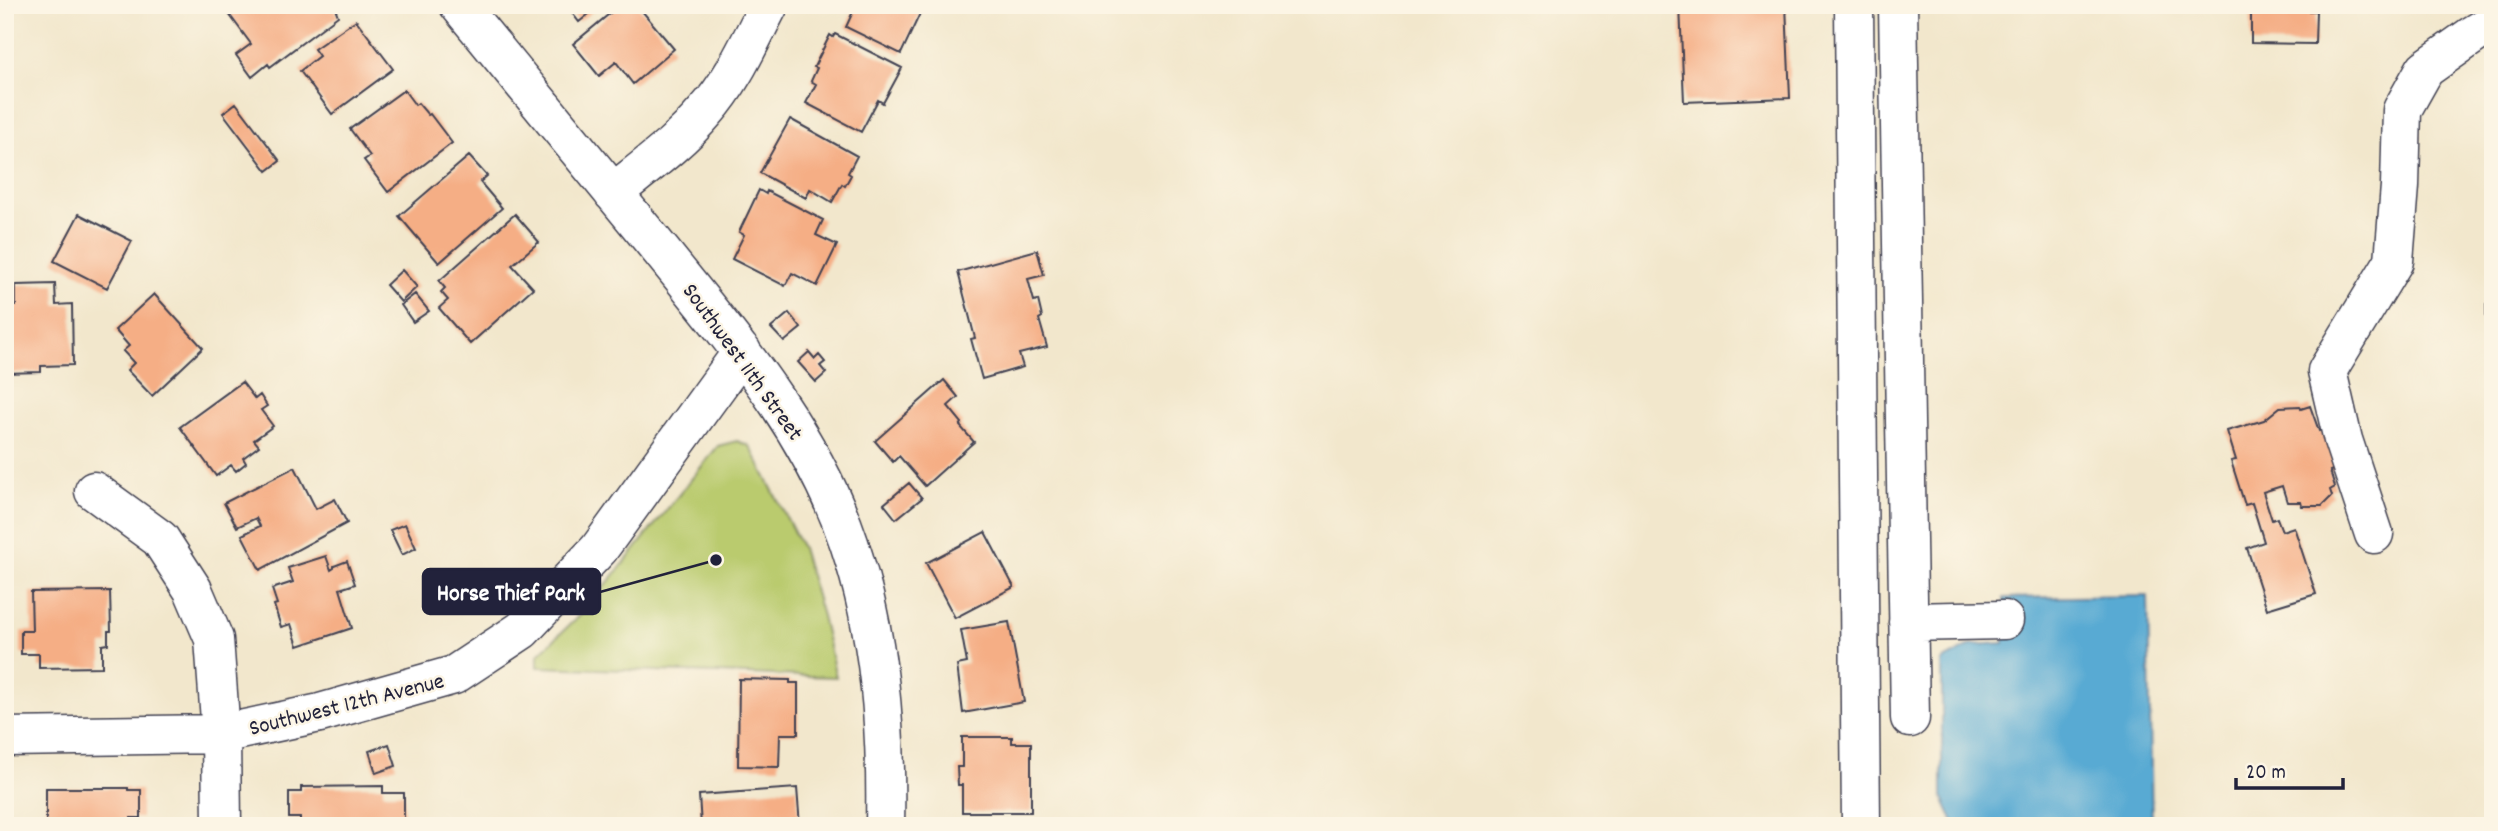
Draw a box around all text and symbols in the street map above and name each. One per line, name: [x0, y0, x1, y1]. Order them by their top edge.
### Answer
street label: Southwest 11th Street: [673, 277, 810, 449]
callout: Horse Thief Park: [423, 569, 600, 614]
text: Horse Thief Park: [437, 578, 585, 612]
street label: Southwest 12th Avenue: [246, 666, 448, 747]
scale bar: [2236, 747, 2342, 791]
text: 20 m: [2246, 759, 2286, 789]

